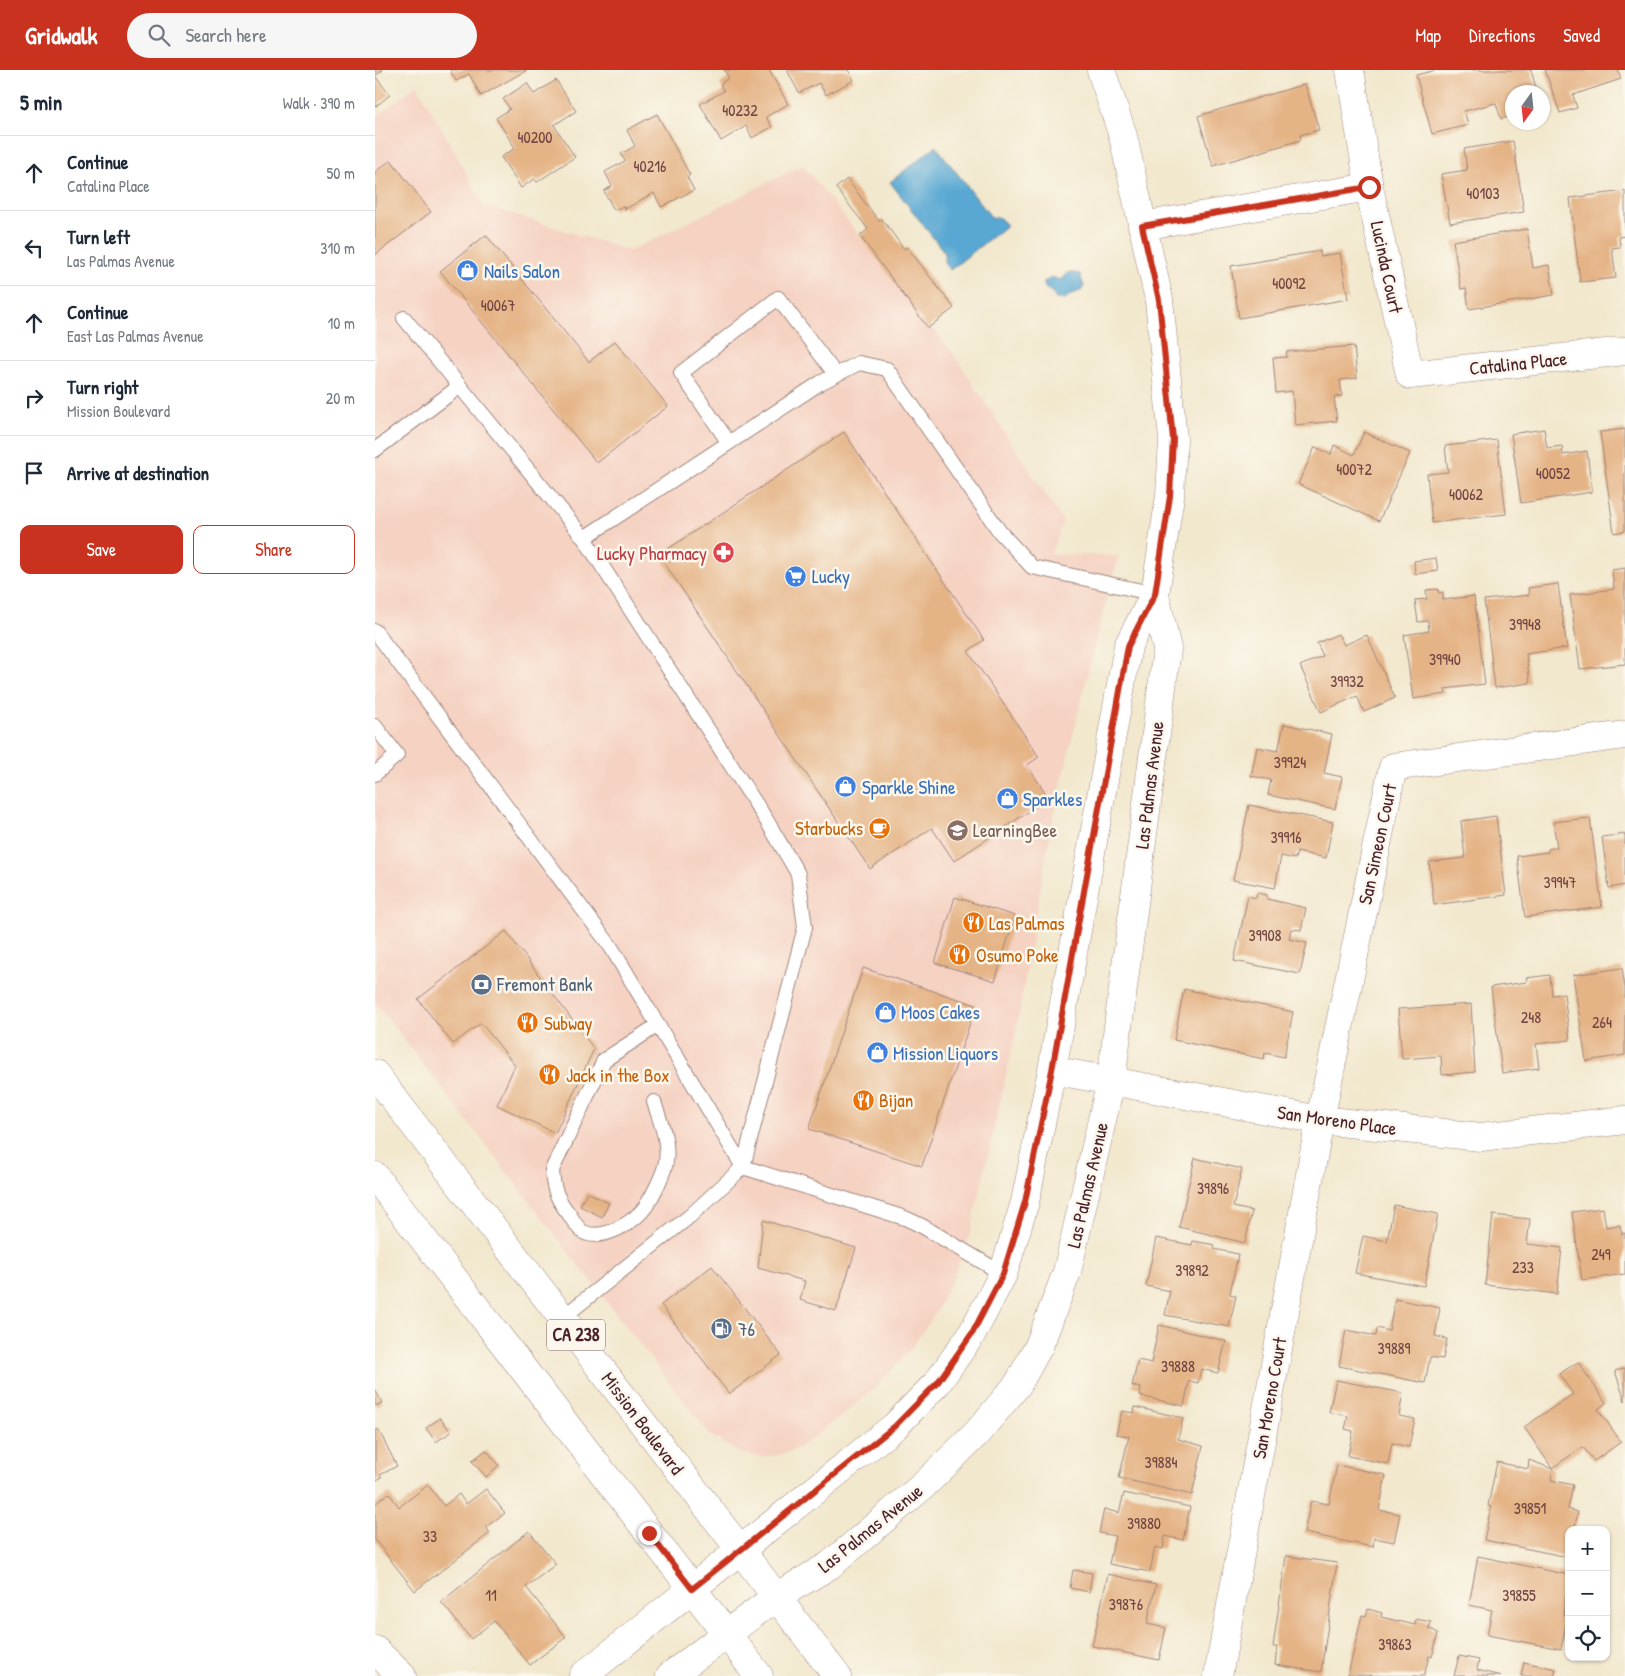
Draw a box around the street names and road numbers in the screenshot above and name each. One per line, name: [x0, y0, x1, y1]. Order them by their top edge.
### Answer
street label: Lucinda Court: [1365, 218, 1410, 316]
street label: Catalina Place: [1468, 345, 1569, 381]
street label: Las Palmas Avenue: [1128, 719, 1170, 850]
street label: San Simeon Court: [1352, 781, 1403, 907]
street label: San Moreno Place: [1276, 1099, 1399, 1141]
street label: Las Palmas Avenue: [1060, 1119, 1114, 1250]
road number: CA 238: [547, 1320, 605, 1350]
street label: San Moreno Court: [1246, 1335, 1293, 1461]
street label: Mission Boulevard: [596, 1366, 691, 1480]
street label: Las Palmas Avenue: [812, 1477, 928, 1578]

